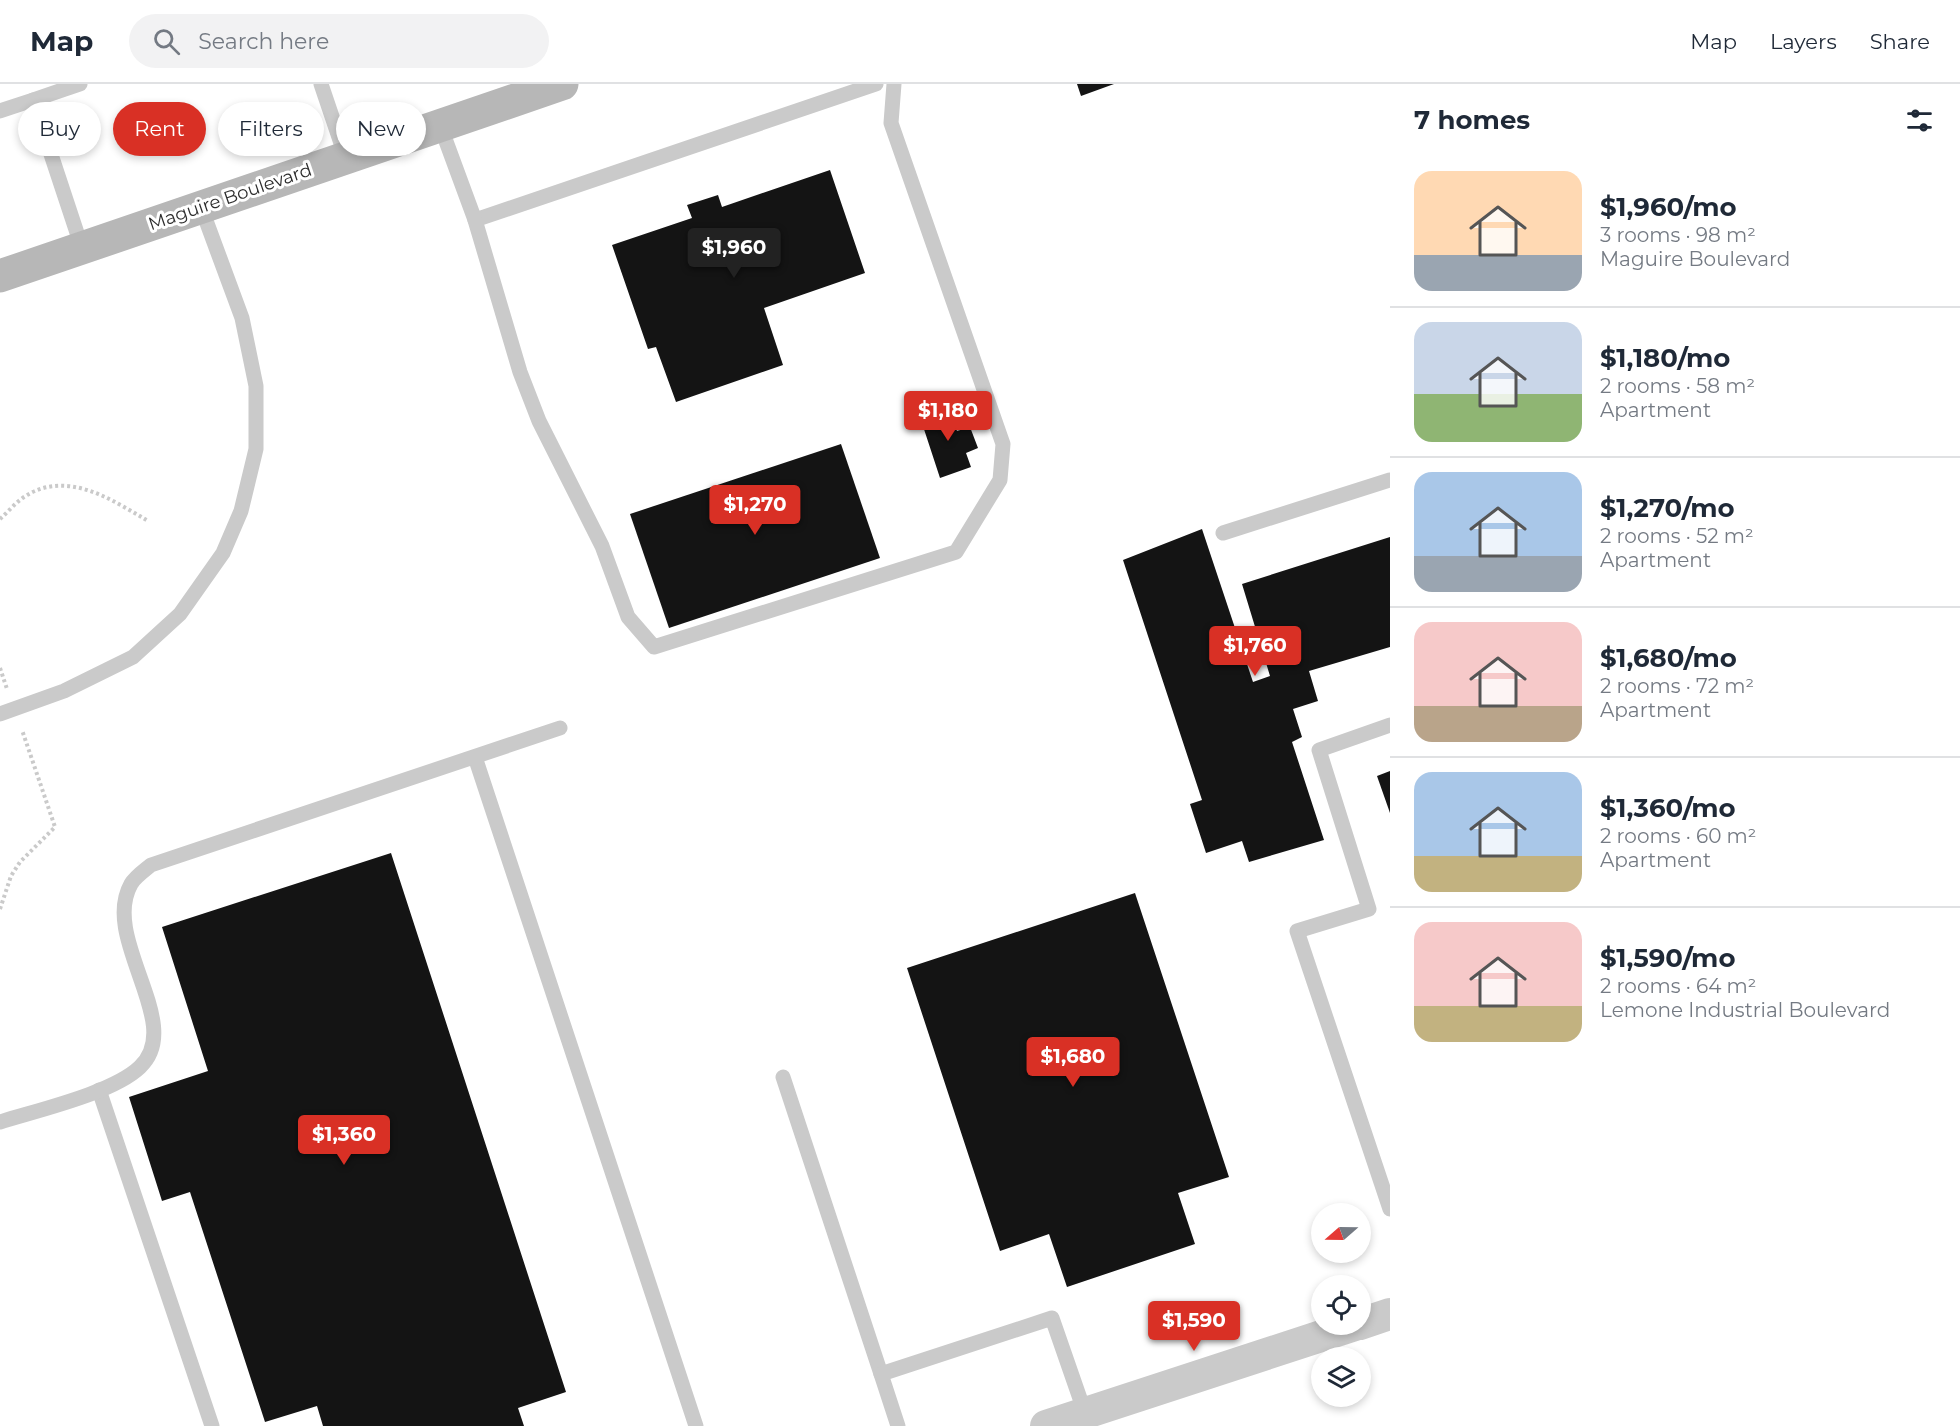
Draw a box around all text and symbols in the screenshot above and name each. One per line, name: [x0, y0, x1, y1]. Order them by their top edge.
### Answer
search box: [129, 14, 549, 68]
text: Map: [30, 24, 93, 58]
icon: search: [150, 25, 183, 58]
text: Search here: [198, 28, 329, 55]
text: Map: [1690, 29, 1737, 54]
text: Layers: [1770, 29, 1837, 54]
text: Share: [1870, 29, 1930, 54]
chip: Buy: [18, 102, 101, 156]
chip: Rent: [113, 102, 206, 156]
chip: Filters: [218, 102, 324, 156]
chip: New: [336, 102, 426, 156]
text: 7 homes: [1414, 104, 1530, 136]
icon: filters: [1903, 104, 1936, 137]
street label: Maguire Boulevard: [145, 159, 315, 235]
text: $1,960/mo: [1600, 191, 1737, 223]
icon: home: [1462, 195, 1534, 267]
text: 3 rooms · 98 m²: [1600, 223, 1756, 247]
pin: $1,960: [685, 228, 783, 279]
text: $1,960: [702, 235, 766, 259]
text: Maguire Boulevard: [1600, 247, 1790, 271]
text: $1,180/mo: [1600, 342, 1730, 374]
icon: home: [1462, 346, 1534, 418]
text: 2 rooms · 58 m²: [1600, 374, 1755, 398]
pin: $1,180: [899, 391, 997, 442]
text: $1,180: [918, 398, 978, 422]
text: Apartment: [1600, 398, 1711, 422]
pin: $1,270: [706, 485, 804, 536]
text: $1,270: [723, 492, 787, 516]
text: $1,270/mo: [1600, 492, 1735, 524]
icon: home: [1462, 496, 1534, 568]
text: 2 rooms · 52 m²: [1600, 524, 1754, 548]
text: Apartment: [1600, 548, 1711, 572]
pin: $1,760: [1206, 626, 1304, 677]
text: $1,760: [1223, 633, 1287, 657]
text: $1,680/mo: [1600, 642, 1737, 674]
icon: home: [1462, 646, 1534, 718]
text: 2 rooms · 72 m²: [1600, 674, 1754, 698]
text: Apartment: [1600, 698, 1711, 722]
text: $1,360/mo: [1600, 792, 1736, 824]
icon: home: [1462, 796, 1534, 868]
text: 2 rooms · 60 m²: [1600, 824, 1756, 848]
text: Apartment: [1600, 848, 1711, 872]
text: $1,590/mo: [1600, 942, 1735, 974]
icon: home: [1462, 946, 1534, 1018]
text: 2 rooms · 64 m²: [1600, 974, 1756, 998]
text: Lemone Industrial Boulevard: [1600, 998, 1890, 1022]
pin: $1,680: [1024, 1037, 1122, 1088]
text: $1,680: [1041, 1044, 1105, 1068]
pin: $1,360: [295, 1115, 393, 1166]
text: $1,360: [312, 1122, 376, 1146]
north arrow: [1311, 1203, 1371, 1263]
map controls: [1311, 1203, 1371, 1407]
button: locate: [1311, 1275, 1371, 1335]
pin: $1,590: [1145, 1301, 1243, 1352]
text: $1,590: [1162, 1308, 1226, 1332]
button: layers: [1311, 1347, 1371, 1407]

